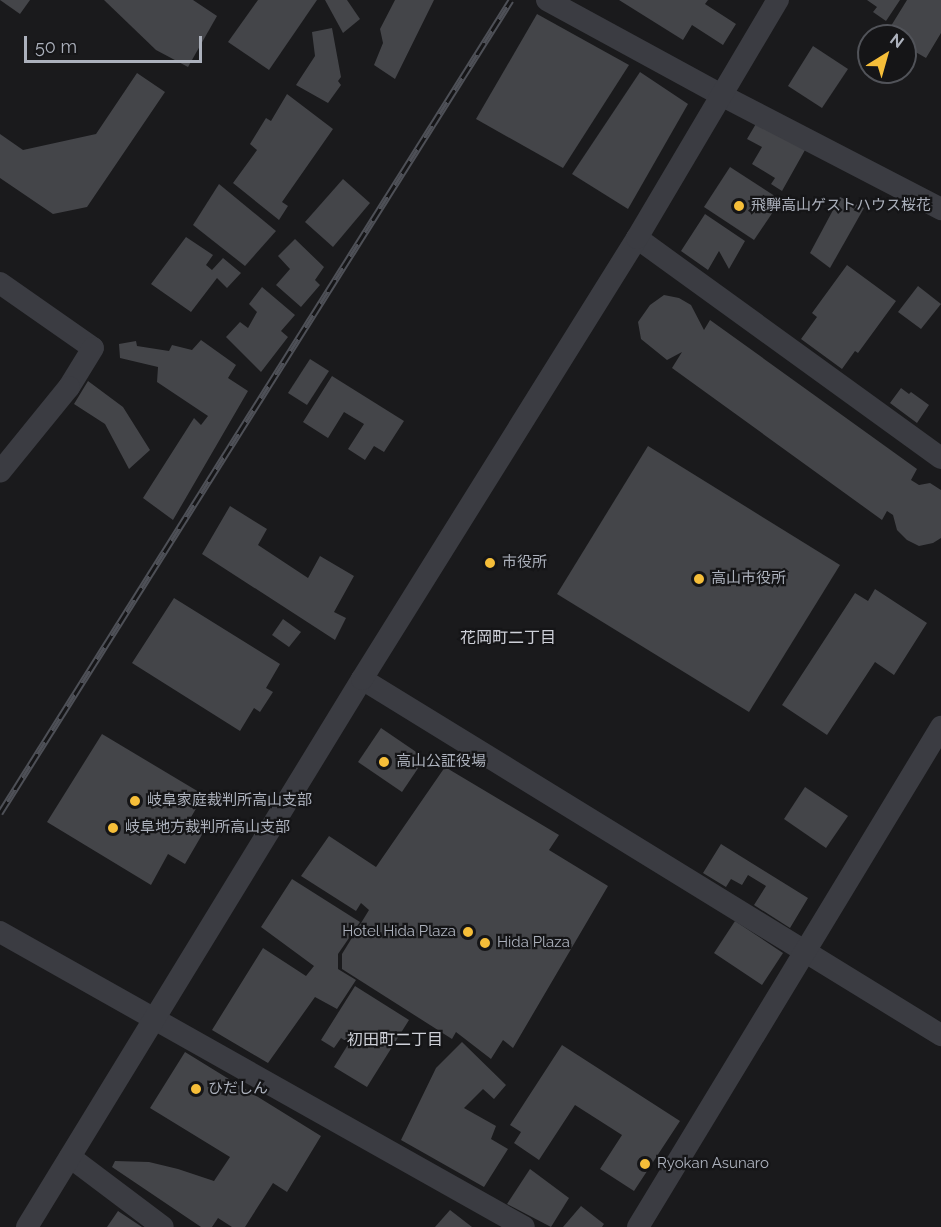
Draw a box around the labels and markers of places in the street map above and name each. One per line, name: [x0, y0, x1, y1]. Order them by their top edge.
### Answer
place label: 飛騨高山ゲストハウス桜花: [751, 197, 931, 215]
marker: 飛騨高山ゲストハウス桜花: [732, 199, 746, 213]
place label: 市役所: [502, 554, 547, 572]
marker: 市役所: [483, 556, 497, 570]
place label: 高山市役所: [711, 570, 786, 588]
marker: 高山市役所: [692, 572, 706, 586]
place label: 高山公証役場: [396, 753, 486, 771]
marker: 高山公証役場: [377, 755, 391, 769]
place label: 岐阜家庭裁判所高山支部: [147, 792, 312, 810]
marker: 岐阜家庭裁判所高山支部: [128, 794, 142, 808]
place label: 岐阜地方裁判所高山支部: [125, 819, 290, 837]
marker: 岐阜地方裁判所高山支部: [106, 821, 120, 835]
place label: Hotel Hida Plaza: [342, 923, 456, 941]
marker: Hotel Hida Plaza: [461, 925, 475, 939]
place label: Hida Plaza: [497, 934, 570, 952]
marker: Hida Plaza: [478, 936, 492, 950]
place label: ひだしん: [208, 1080, 268, 1098]
marker: ひだしん: [189, 1082, 203, 1096]
place label: Ryokan Asunaro: [657, 1155, 769, 1173]
marker: Ryokan Asunaro: [638, 1157, 652, 1171]

